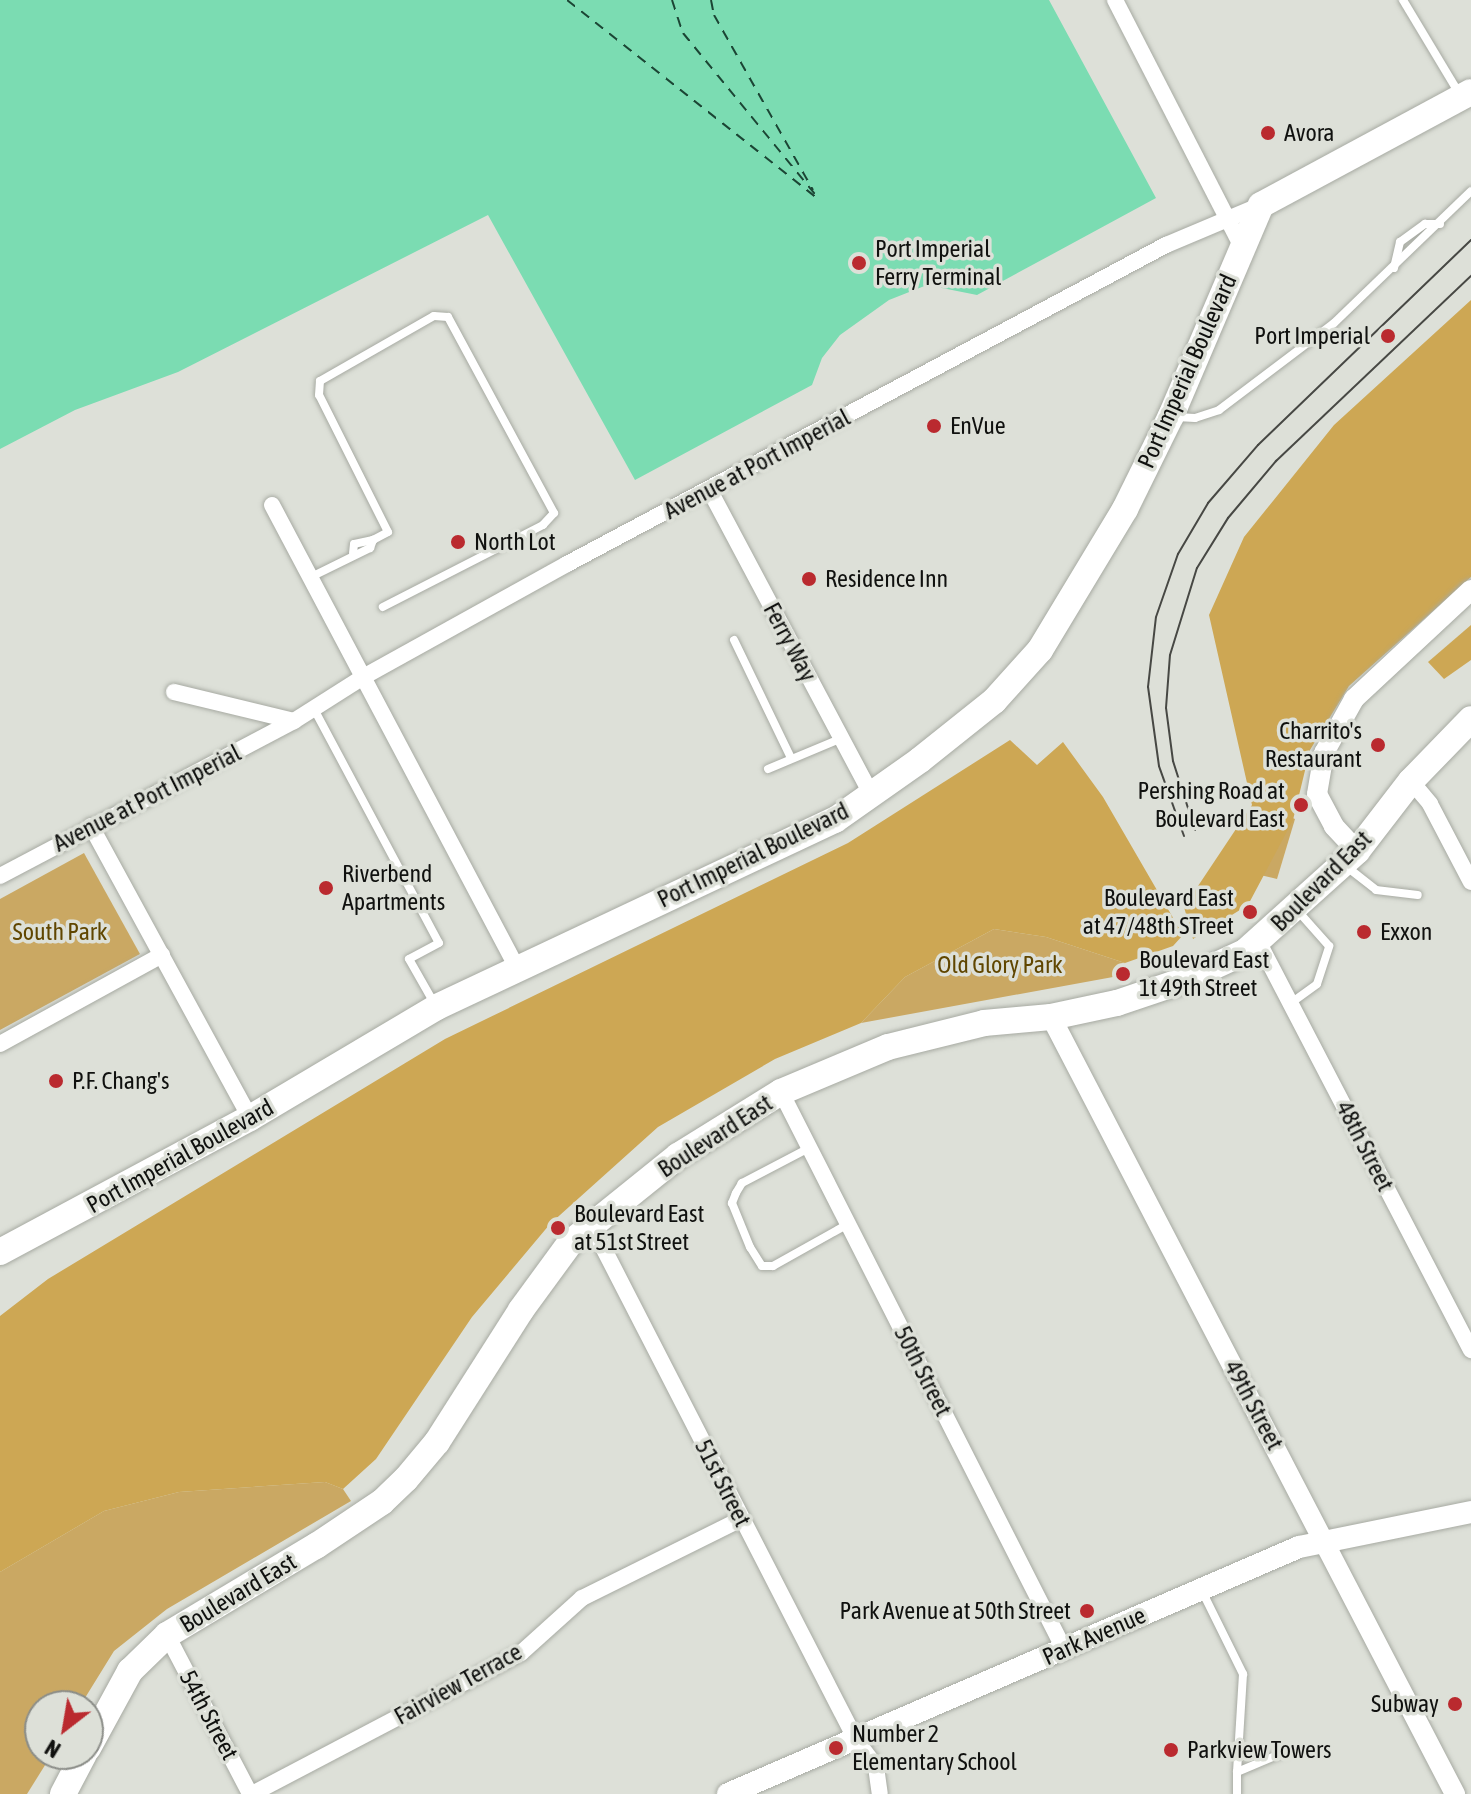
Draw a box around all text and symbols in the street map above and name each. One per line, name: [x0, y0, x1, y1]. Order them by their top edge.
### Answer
place label: Avora: [1284, 119, 1334, 147]
marker: Avora: [1259, 124, 1277, 142]
place label: Port Imperial Ferry Terminal: [875, 235, 1001, 291]
marker: Port Imperial Ferry Terminal: [850, 254, 868, 272]
street label: Port Imperial Boulevard: [1131, 270, 1243, 472]
place label: Port Imperial: [1254, 322, 1370, 350]
marker: Port Imperial: [1377, 325, 1399, 347]
street label: Avenue at Port Imperial: [659, 403, 855, 525]
place label: EnVue: [950, 412, 1006, 440]
marker: EnVue: [925, 417, 943, 435]
place label: North Lot: [474, 528, 556, 556]
marker: North Lot: [449, 533, 467, 551]
place label: Residence Inn: [825, 565, 948, 593]
marker: Residence Inn: [800, 570, 818, 588]
street label: Ferry Way: [757, 598, 823, 686]
place label: Charrito's Restaurant: [1265, 717, 1362, 773]
marker: Charrito's Restaurant: [1369, 736, 1387, 754]
street label: Avenue at Port Imperial: [48, 738, 246, 858]
place label: Pershing Road at Boulevard East: [1137, 777, 1285, 833]
street label: Port Imperial Boulevard: [653, 796, 853, 914]
marker: Pershing Road at Boulevard East: [1292, 796, 1310, 814]
street label: Boulevard East: [1265, 825, 1377, 937]
place label: Riverbend Apartments: [342, 860, 445, 916]
marker: Riverbend Apartments: [317, 879, 335, 897]
place label: Boulevard East at 47/48th STreet: [1083, 884, 1234, 940]
marker: Boulevard East at 47/48th STreet: [1241, 903, 1259, 921]
park label: South Park: [13, 918, 107, 946]
place label: Exxon: [1380, 918, 1432, 946]
marker: Exxon: [1355, 923, 1373, 941]
place label: Boulevard East 1t 49th Street: [1139, 946, 1269, 1002]
park label: Old Glory Park: [937, 951, 1063, 979]
marker: Boulevard East 1t 49th Street: [1114, 965, 1132, 983]
place label: P.F. Chang's: [72, 1067, 169, 1095]
marker: P.F. Chang's: [47, 1072, 65, 1090]
street label: Boulevard East: [652, 1088, 778, 1184]
street label: Port Imperial Boulevard: [82, 1093, 278, 1219]
street label: 48th Street: [1330, 1096, 1400, 1196]
place label: Boulevard East at 51st Street: [574, 1200, 704, 1256]
marker: Boulevard East at 51st Street: [549, 1219, 567, 1237]
street label: 50th Street: [888, 1321, 958, 1421]
street label: 49th Street: [1219, 1355, 1289, 1455]
street label: 51st Street: [689, 1435, 757, 1531]
street label: Boulevard East: [175, 1547, 301, 1639]
place label: Park Avenue at 50th Street: [839, 1597, 1071, 1625]
street label: Park Avenue: [1038, 1601, 1150, 1671]
marker: Park Avenue at 50th Street: [1078, 1602, 1096, 1620]
street label: Fairview Terrace: [389, 1637, 527, 1731]
street label: 54th Street: [174, 1665, 244, 1765]
north arrow: [24, 1690, 104, 1770]
place label: Subway: [1371, 1690, 1439, 1718]
marker: Subway: [1446, 1695, 1464, 1713]
place label: Number 2 Elementary School: [852, 1720, 1017, 1776]
text: N: [40, 1734, 65, 1763]
place label: Parkview Towers: [1187, 1736, 1331, 1764]
marker: Number 2 Elementary School: [827, 1739, 845, 1757]
marker: Parkview Towers: [1162, 1741, 1180, 1759]

